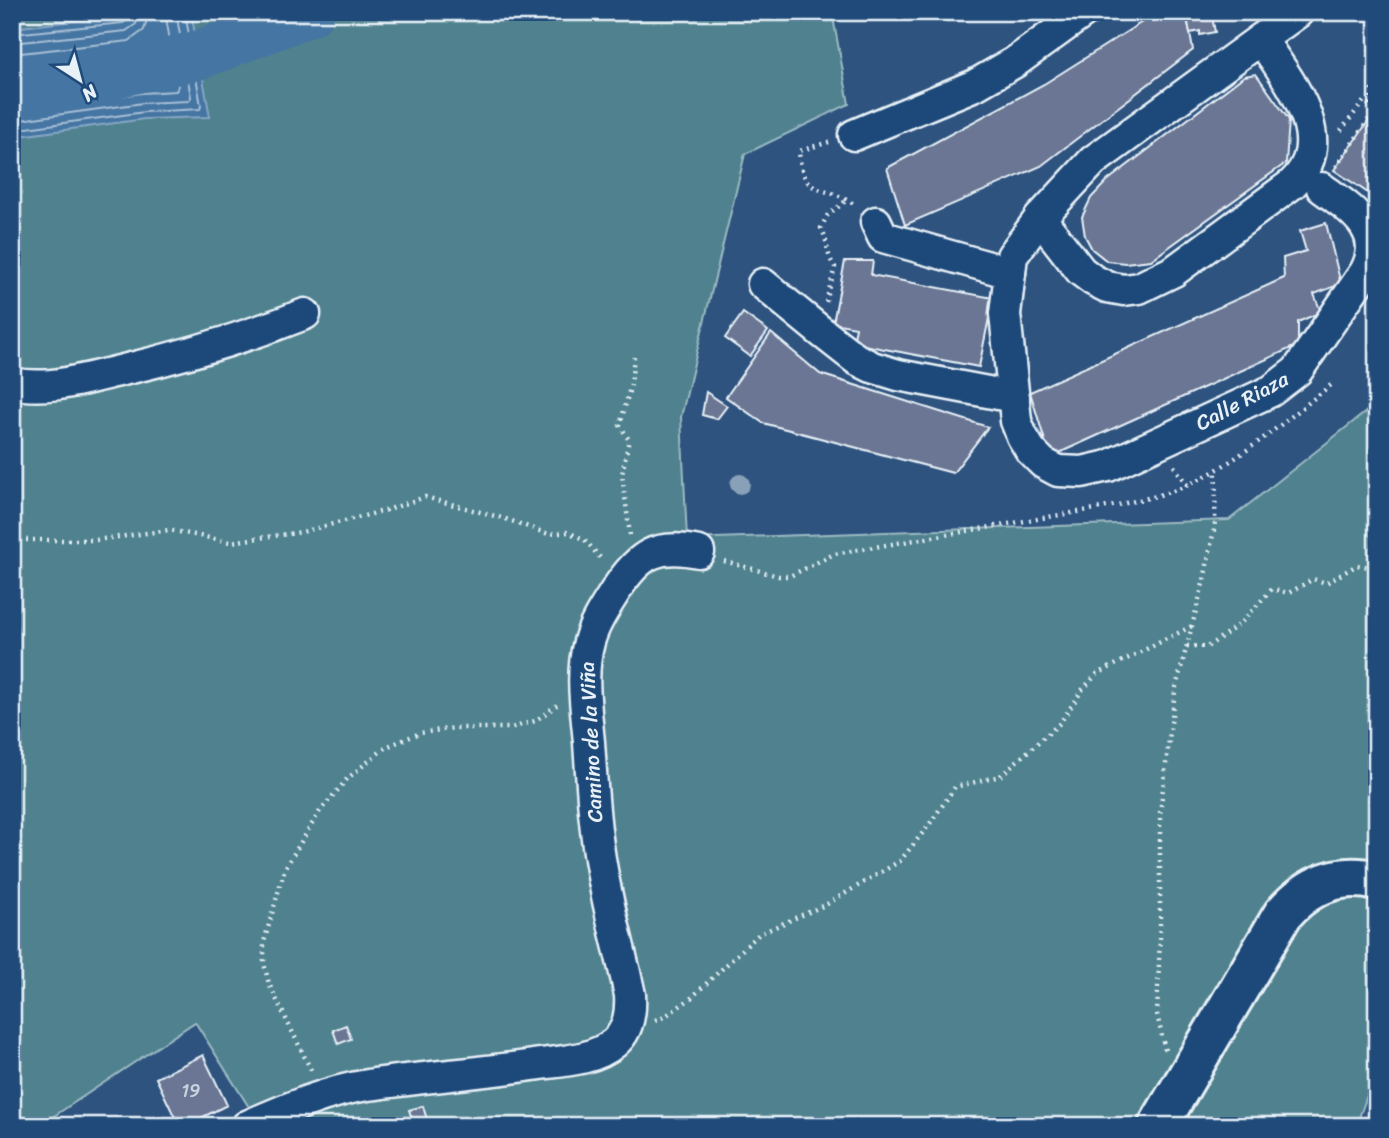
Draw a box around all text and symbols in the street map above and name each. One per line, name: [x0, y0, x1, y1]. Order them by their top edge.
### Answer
north arrow: [46, 46, 116, 116]
text: N: [74, 76, 106, 111]
street label: Calle Riaza: [1188, 360, 1296, 442]
street label: Camino de la Viña: [568, 660, 614, 823]
house number: 19: [182, 1075, 200, 1107]

